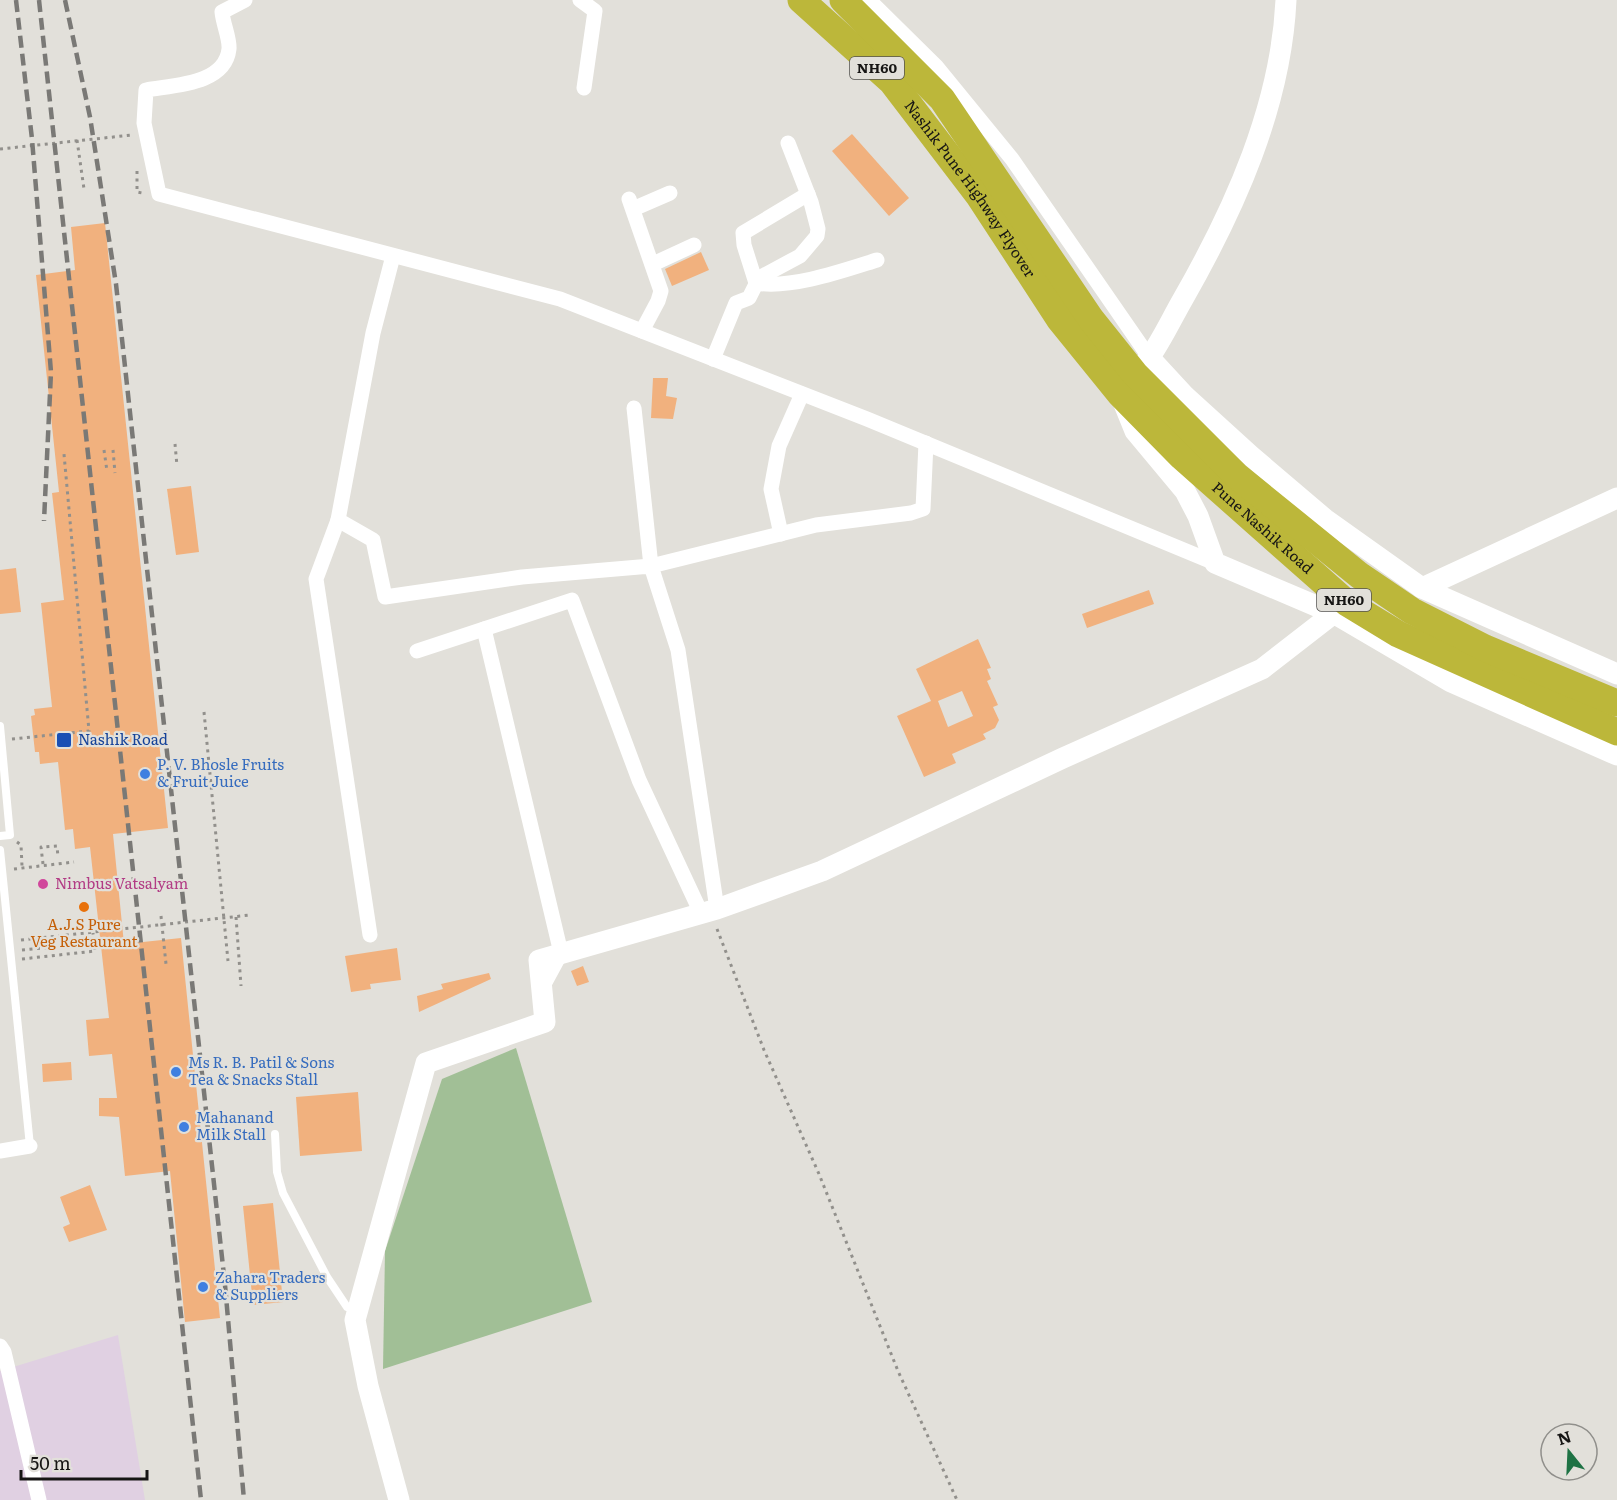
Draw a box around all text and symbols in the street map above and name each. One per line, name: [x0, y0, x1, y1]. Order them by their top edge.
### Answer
road number: NH60: [850, 57, 904, 79]
street label: Nashik Pune Highway Flyover: [900, 95, 1042, 282]
street label: Pune Nashik Road: [1207, 476, 1319, 578]
road number: NH60: [1317, 589, 1371, 611]
place label: Nashik Road: [78, 727, 168, 750]
marker: Nashik Road: [55, 731, 73, 749]
place label: P. V. Bhosle Fruits & Fruit Juice: [157, 752, 284, 792]
marker: P. V. Bhosle Fruits & Fruit Juice: [138, 767, 152, 781]
place label: Nimbus Vatsalyam: [55, 871, 189, 894]
marker: Nimbus Vatsalyam: [36, 877, 50, 891]
marker: A.J.S Pure Veg Restaurant: [77, 900, 91, 914]
place label: A.J.S Pure Veg Restaurant: [30, 912, 138, 952]
place label: Ms R. B. Patil & Sons Tea & Snacks Stall: [188, 1050, 335, 1090]
marker: Ms R. B. Patil & Sons Tea & Snacks Stall: [169, 1065, 183, 1079]
place label: Mahanand Milk Stall: [196, 1105, 274, 1145]
marker: Mahanand Milk Stall: [177, 1120, 191, 1134]
place label: Zahara Traders & Suppliers: [215, 1265, 326, 1305]
marker: Zahara Traders & Suppliers: [196, 1280, 210, 1294]
north arrow: [1539, 1422, 1599, 1482]
text: N: [1554, 1423, 1574, 1450]
scale bar: [21, 1443, 147, 1481]
text: 50 m: [30, 1449, 71, 1476]

